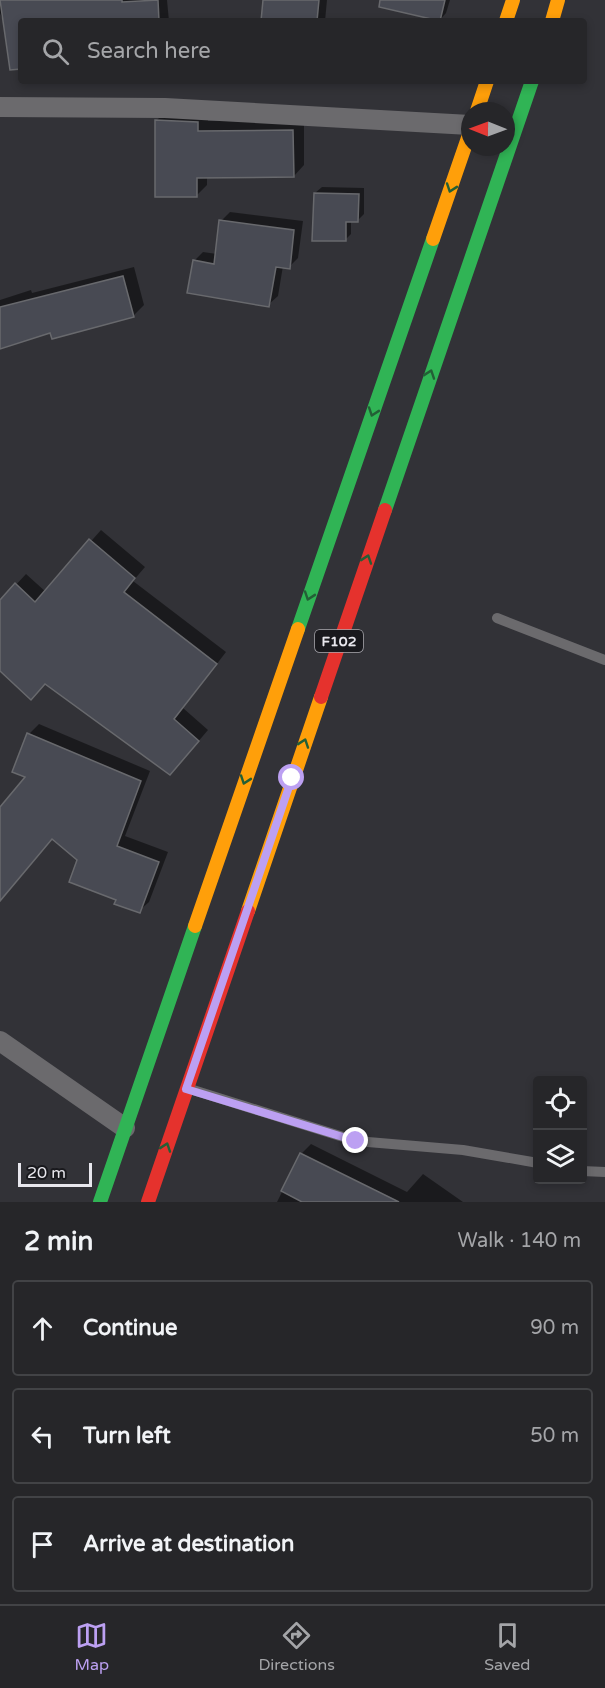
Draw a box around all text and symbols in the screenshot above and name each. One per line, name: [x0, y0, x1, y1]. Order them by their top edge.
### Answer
search box: [18, 18, 587, 84]
icon: search: [39, 35, 72, 68]
text: Search here: [87, 38, 211, 64]
north arrow: [461, 102, 515, 156]
one-way arrow: [445, 182, 458, 193]
one-way arrow: [422, 369, 435, 380]
one-way arrow: [368, 406, 381, 417]
one-way arrow: [359, 554, 372, 565]
one-way arrow: [304, 590, 317, 601]
road number: F102: [315, 630, 363, 652]
one-way arrow: [297, 739, 309, 749]
route start: [278, 764, 304, 790]
one-way arrow: [240, 774, 253, 785]
map controls: [533, 1076, 587, 1184]
button: locate: [533, 1076, 587, 1130]
route end: [342, 1127, 368, 1153]
button: layers: [533, 1130, 587, 1184]
one-way arrow: [159, 1142, 172, 1152]
scale bar: [18, 1160, 92, 1188]
text: 20 m: [27, 1163, 66, 1183]
text: 2 min: [24, 1226, 93, 1257]
text: Walk · 140 m: [458, 1229, 581, 1253]
icon: ahead: [26, 1312, 59, 1345]
text: Continue: [83, 1315, 178, 1341]
text: 90 m: [530, 1316, 579, 1340]
icon: left: [26, 1420, 59, 1453]
text: Turn left: [83, 1423, 171, 1449]
text: 50 m: [530, 1424, 579, 1448]
icon: arrive: [26, 1528, 59, 1561]
text: Arrive at destination: [83, 1531, 294, 1557]
tab: Map: [75, 1619, 109, 1675]
tab: Directions: [258, 1619, 335, 1675]
tab: Saved: [484, 1619, 530, 1675]

